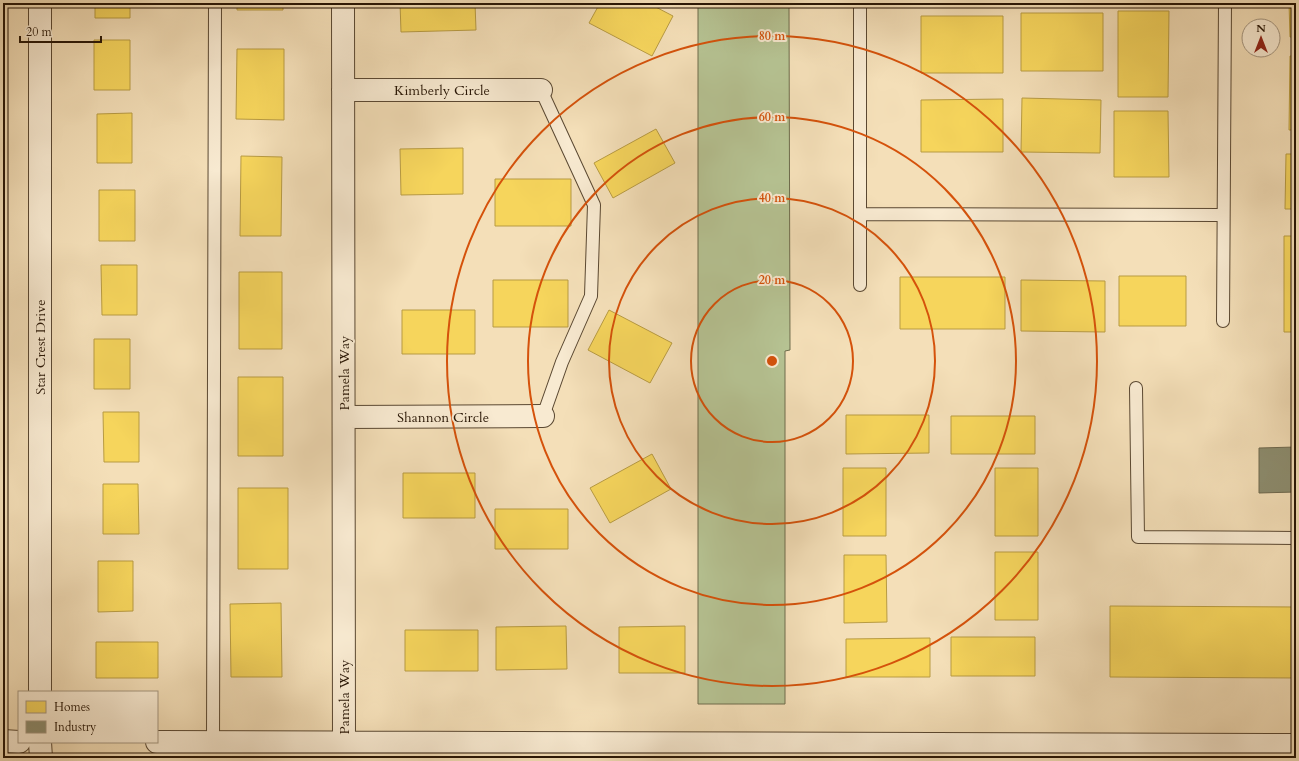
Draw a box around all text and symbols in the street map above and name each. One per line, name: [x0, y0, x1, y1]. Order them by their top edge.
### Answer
scale bar: [20, 18, 101, 44]
north arrow: [1241, 18, 1281, 58]
text: N: [1256, 21, 1266, 36]
text: 20 m: [26, 24, 53, 40]
text: 80 m: [759, 28, 786, 44]
street label: Kimberly Circle: [394, 81, 490, 100]
text: 60 m: [759, 109, 786, 125]
text: 40 m: [759, 190, 786, 206]
text: 20 m: [759, 272, 786, 288]
street label: Star Crest Drive: [31, 299, 50, 395]
street label: Pamela Way: [335, 335, 354, 410]
centre of rings: [765, 354, 779, 368]
street label: Shannon Circle: [397, 408, 489, 427]
street label: Pamela Way: [335, 659, 354, 734]
legend: [18, 691, 158, 743]
text: Homes: [54, 699, 90, 715]
text: Industry: [54, 719, 97, 735]

